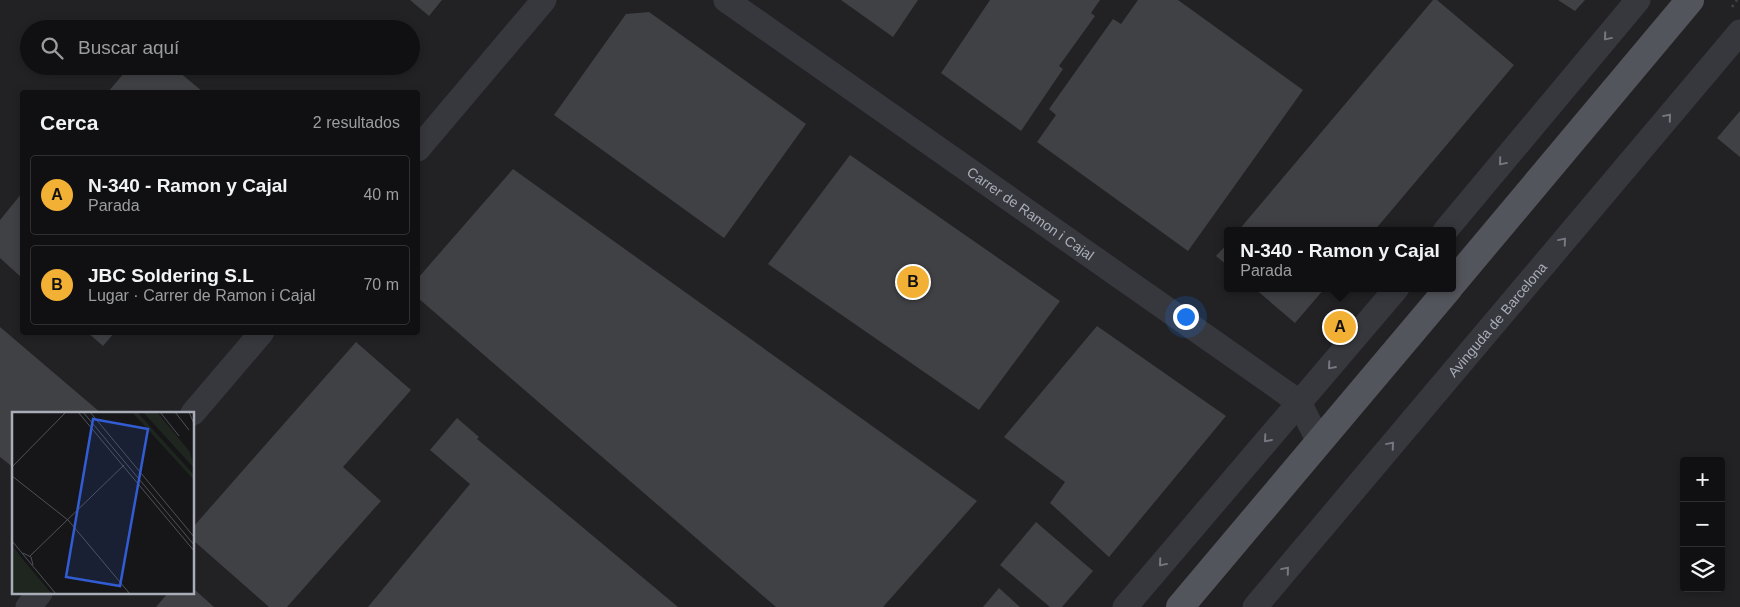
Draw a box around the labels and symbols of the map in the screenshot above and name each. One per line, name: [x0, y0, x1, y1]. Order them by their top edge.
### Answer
one-way arrow: [1603, 32, 1612, 41]
one-way arrow: [1662, 114, 1671, 123]
one-way arrow: [1500, 156, 1508, 165]
street label: Carrer de Ramon i Cajal: [964, 164, 1097, 264]
one-way arrow: [1558, 238, 1566, 247]
street label: Avinguda de Barcelona: [1445, 259, 1550, 380]
pin: B: [897, 263, 929, 301]
your location: [1173, 304, 1199, 330]
pin: A: [1324, 308, 1356, 346]
one-way arrow: [1328, 360, 1337, 369]
inset map: [12, 412, 195, 594]
one-way arrow: [1264, 433, 1273, 442]
one-way arrow: [1385, 442, 1394, 451]
one-way arrow: [1159, 557, 1167, 566]
one-way arrow: [1280, 566, 1289, 575]

